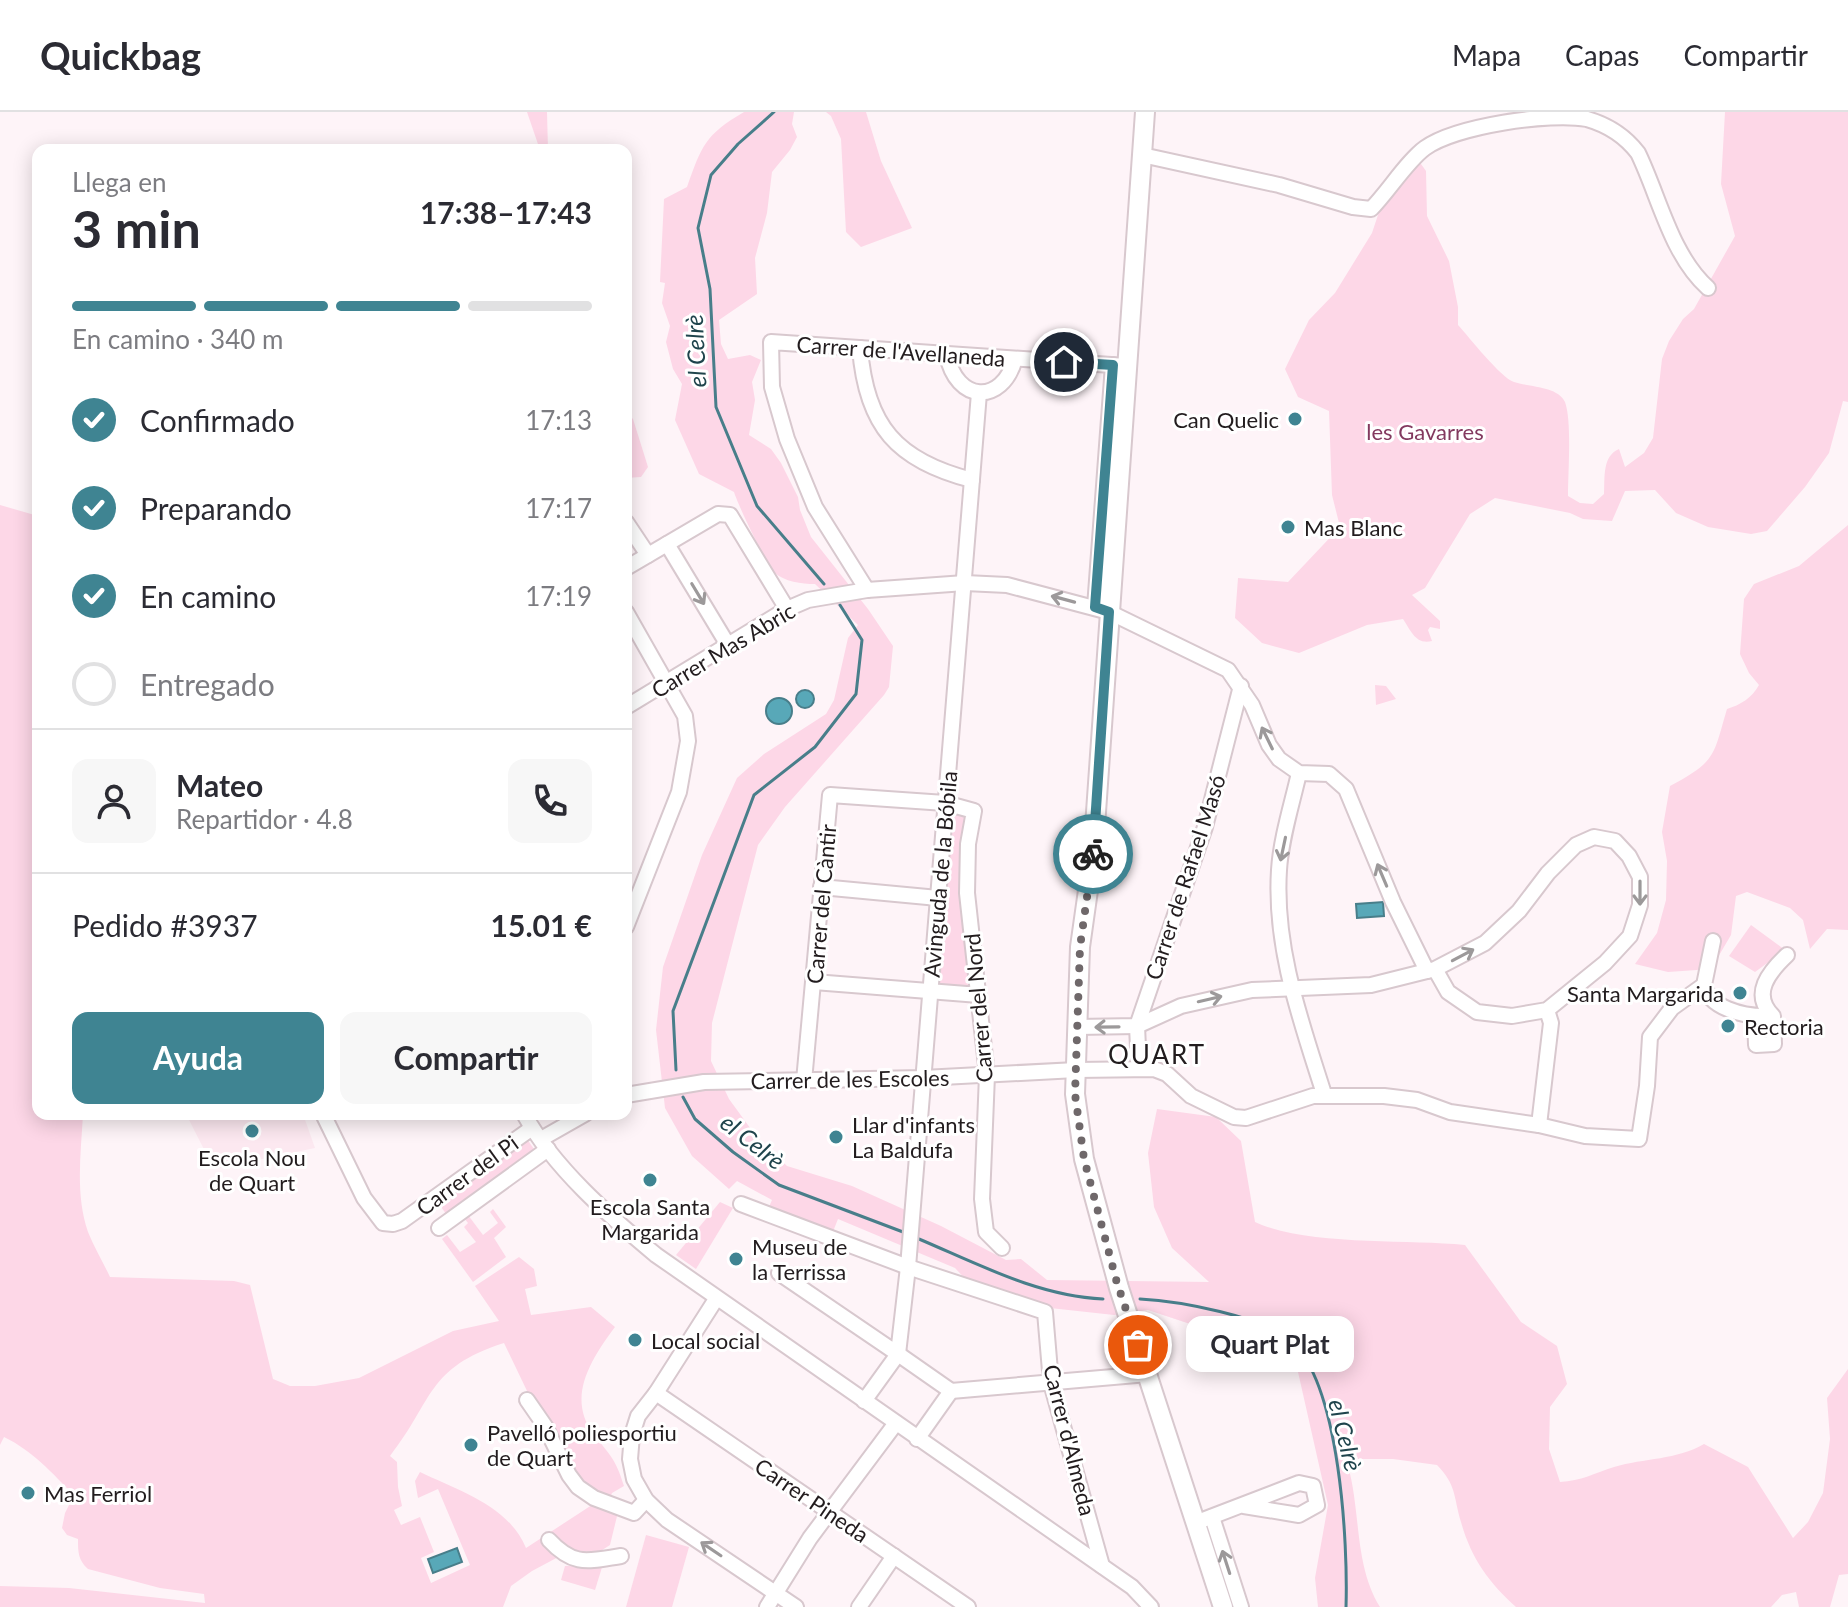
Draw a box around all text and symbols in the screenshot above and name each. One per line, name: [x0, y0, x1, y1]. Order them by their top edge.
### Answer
text: Quickbag: [40, 32, 201, 78]
text: Mapa: [1452, 38, 1521, 72]
text: Capas: [1565, 38, 1639, 72]
text: Compartir: [1683, 38, 1808, 72]
text: Llega en: [72, 166, 167, 198]
text: 17:38–17:43: [420, 194, 592, 230]
text: 3 min: [72, 197, 201, 259]
water label: el Celrè: [679, 314, 711, 388]
text: En camino · 340 m: [72, 323, 283, 355]
pin: [1030, 328, 1098, 396]
street label: Carrer de l'Avellaneda: [796, 330, 1006, 372]
icon: home: [1042, 340, 1086, 384]
icon: check: [72, 398, 116, 442]
text: Confirmado: [140, 402, 295, 438]
text: 17:13: [525, 404, 592, 436]
place label: Can Quelic: [1173, 406, 1279, 433]
marker: Can Quelic: [1286, 410, 1304, 428]
park label: les Gavarres: [1366, 418, 1484, 445]
icon: check: [72, 486, 116, 530]
text: Preparando: [140, 490, 292, 526]
text: 17:17: [525, 492, 592, 524]
place label: Mas Blanc: [1304, 514, 1403, 541]
marker: Mas Blanc: [1279, 518, 1297, 536]
icon: check: [72, 574, 116, 618]
text: En camino: [140, 578, 276, 614]
text: 17:19: [525, 580, 592, 612]
one-way arrow: [690, 582, 706, 605]
one-way arrow: [1050, 591, 1076, 606]
street label: Carrer Mas Abric: [646, 597, 800, 703]
text: Entregado: [140, 666, 275, 702]
one-way arrow: [1259, 727, 1274, 751]
button: person: [72, 759, 156, 843]
button: phone: [508, 759, 592, 843]
text: Mateo: [176, 767, 263, 803]
street label: Avinguda de la Bóbila: [918, 770, 962, 978]
street label: Carrer de Rafael Masó: [1139, 771, 1231, 983]
text: Repartidor · 4.8: [176, 803, 353, 835]
courier: [1053, 814, 1133, 894]
street label: Carrer del Càntir: [801, 823, 841, 985]
icon: bike: [1071, 832, 1115, 876]
one-way arrow: [1275, 836, 1290, 861]
one-way arrow: [1374, 863, 1388, 888]
one-way arrow: [1632, 879, 1648, 906]
text: Pedido #3937: [72, 907, 258, 943]
text: 15.01 €: [491, 907, 592, 943]
street label: Carrer del Nord: [958, 932, 998, 1084]
one-way arrow: [1450, 946, 1474, 962]
place label: Santa Margarida: [1567, 980, 1724, 1007]
marker: Santa Margarida: [1731, 984, 1749, 1002]
one-way arrow: [1196, 991, 1222, 1006]
button: Ayuda: [72, 1012, 324, 1104]
button: Compartir: [340, 1012, 592, 1104]
place label: Rectoria: [1744, 1013, 1824, 1040]
marker: Rectoria: [1719, 1017, 1737, 1035]
one-way arrow: [1094, 1019, 1121, 1035]
district label: QUART: [1108, 1038, 1206, 1070]
street label: Carrer de les Escoles: [750, 1064, 950, 1094]
water label: el Celrè: [715, 1107, 791, 1175]
place label: Llar d'infants La Baldufa: [852, 1111, 975, 1163]
marker: Escola Nou de Quart: [243, 1122, 261, 1140]
marker: Llar d'infants La Baldufa: [827, 1128, 845, 1146]
street label: Carrer del Pi: [411, 1129, 523, 1221]
place label: Escola Nou de Quart: [198, 1144, 306, 1196]
marker: Escola Santa Margarida: [641, 1171, 659, 1189]
place label: Escola Santa Margarida: [590, 1193, 710, 1245]
place label: Museu de la Terrissa: [752, 1233, 847, 1285]
marker: Museu de la Terrissa: [727, 1250, 745, 1268]
pin: [1104, 1311, 1172, 1379]
callout: Quart Plat: [1186, 1317, 1354, 1373]
icon: bag: [1116, 1323, 1160, 1367]
place label: Local social: [651, 1327, 760, 1354]
text: Quart Plat: [1210, 1328, 1330, 1360]
marker: Local social: [626, 1331, 644, 1349]
street label: Carrer d'Almeda: [1038, 1362, 1102, 1518]
water label: el Celrè: [1323, 1396, 1369, 1474]
place label: Pavelló poliesportiu de Quart: [487, 1419, 677, 1471]
marker: Pavelló poliesportiu de Quart: [462, 1436, 480, 1454]
street label: Carrer Pineda: [750, 1452, 874, 1548]
place label: Mas Ferriol: [44, 1480, 152, 1507]
marker: Mas Ferriol: [19, 1484, 37, 1502]
one-way arrow: [701, 1541, 723, 1557]
one-way arrow: [1218, 1550, 1233, 1575]

